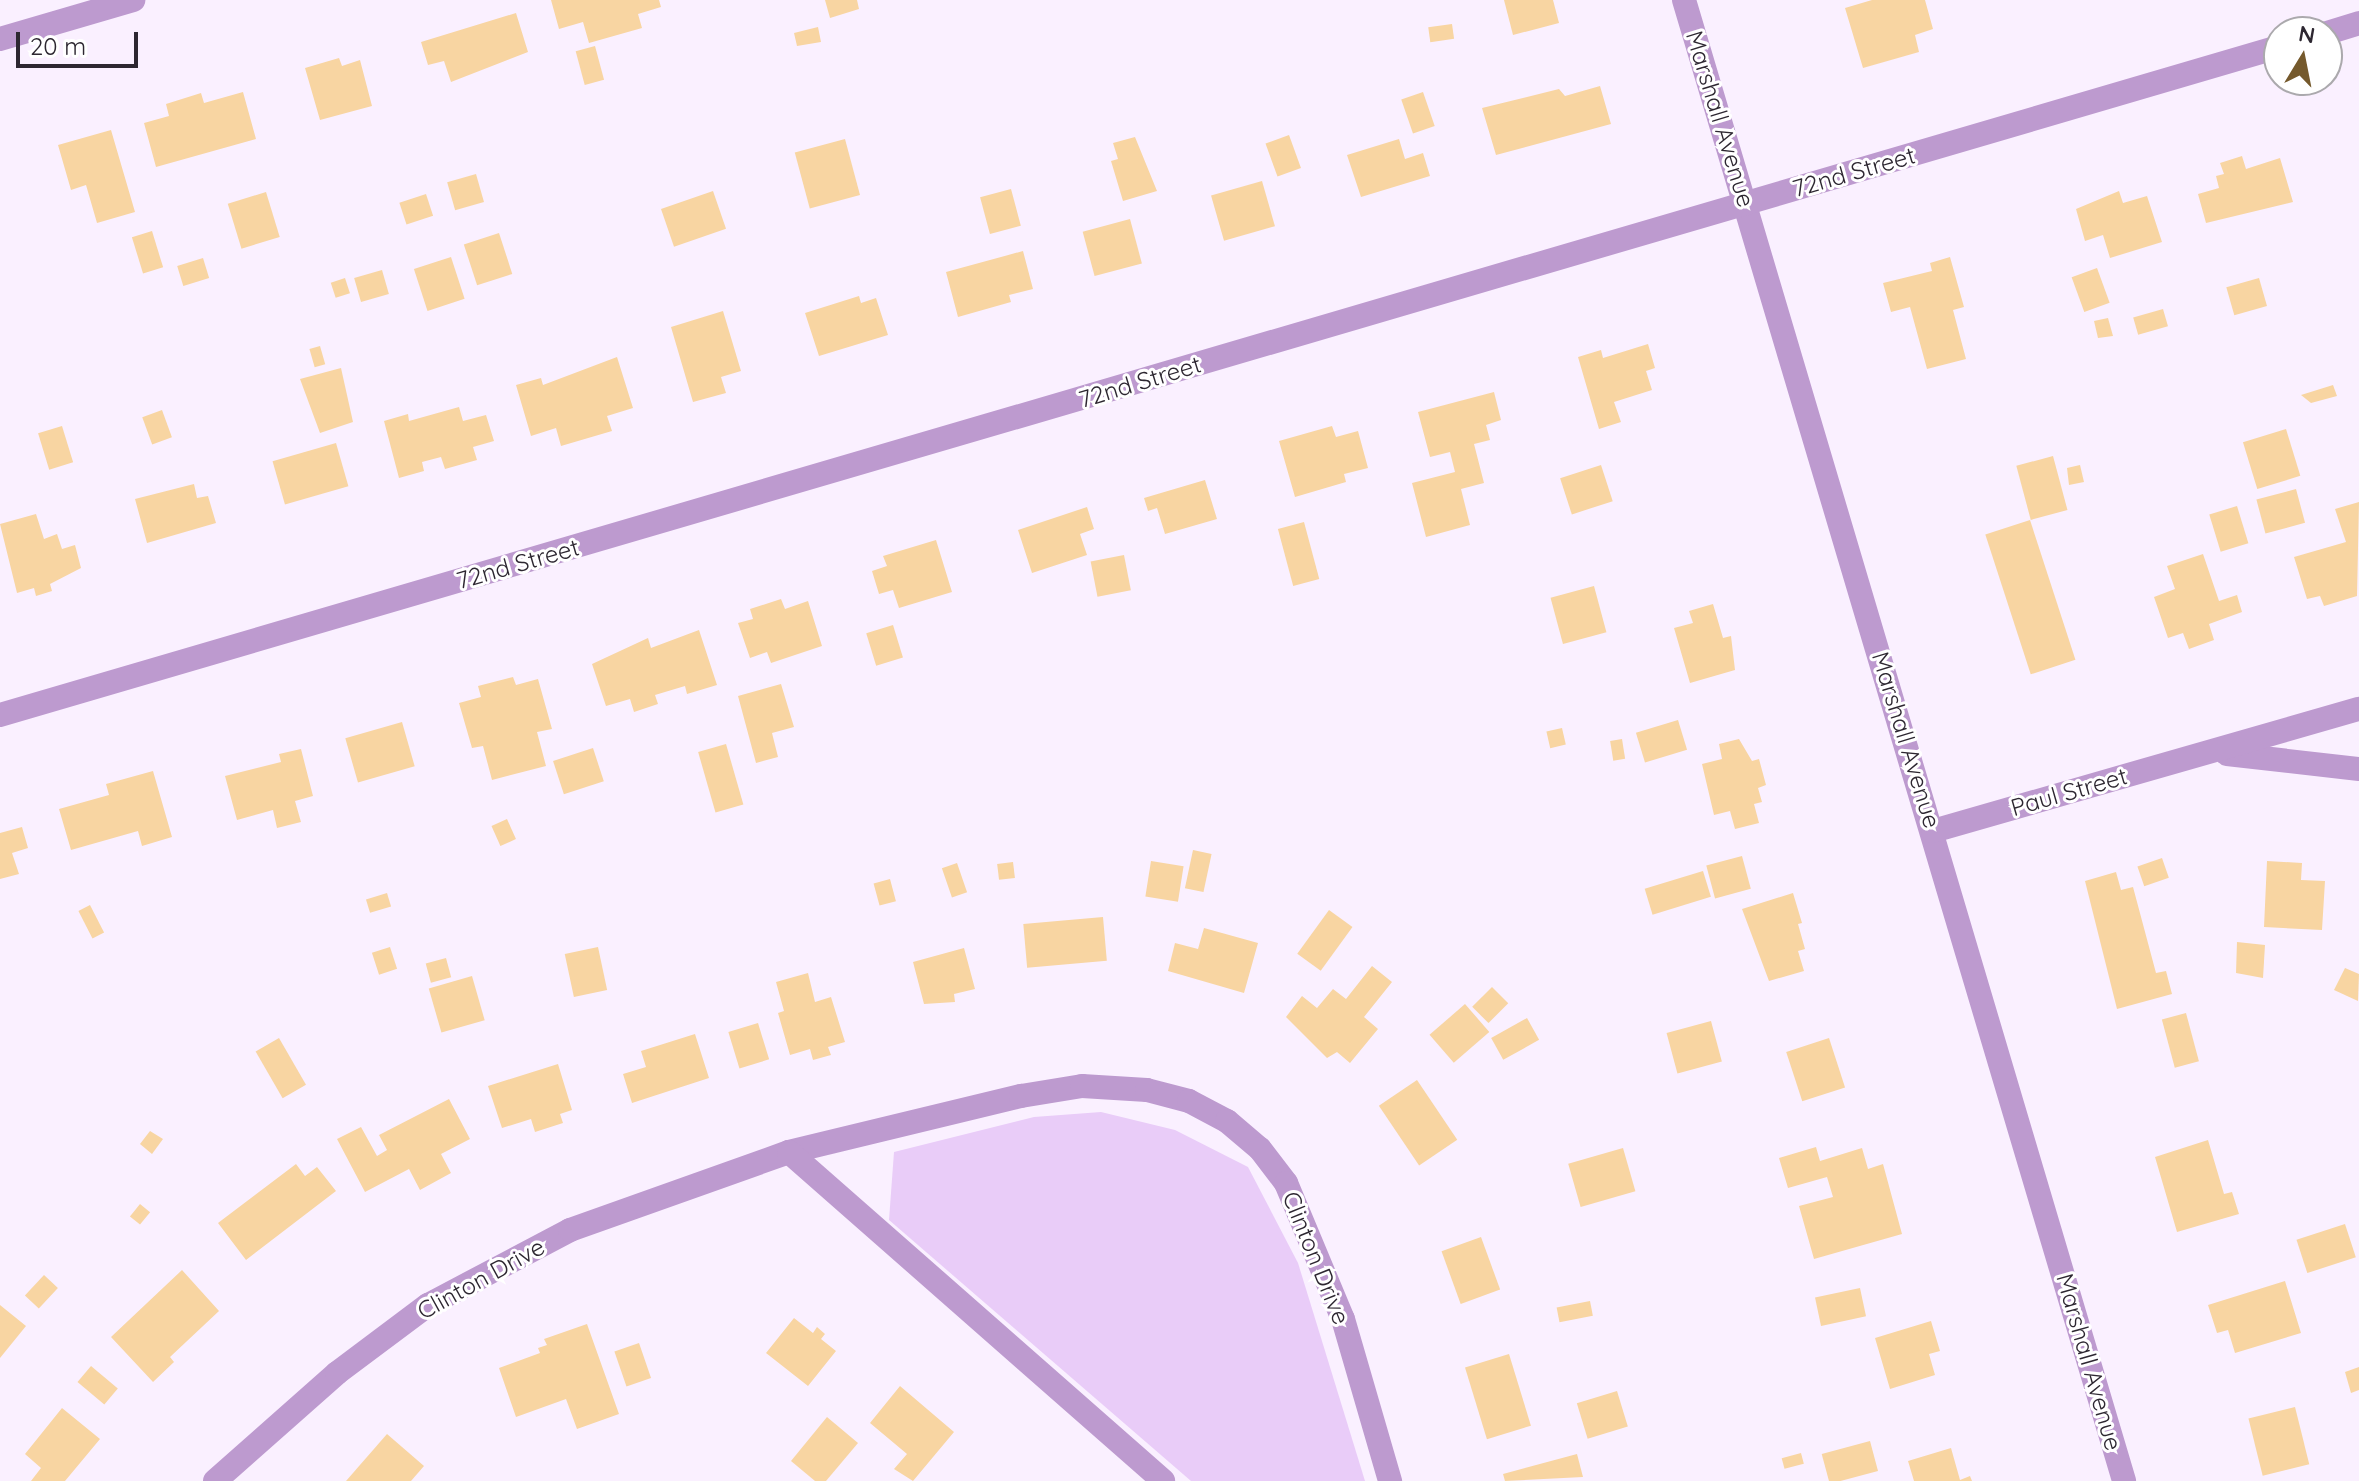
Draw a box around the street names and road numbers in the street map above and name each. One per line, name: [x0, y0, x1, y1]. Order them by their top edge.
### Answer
street label: Marshall Avenue: [1680, 27, 1760, 211]
street label: 72nd Street: [1789, 141, 1919, 203]
street label: 72nd Street: [1075, 350, 1205, 414]
street label: 72nd Street: [453, 533, 583, 595]
street label: Marshall Avenue: [1866, 648, 1946, 832]
street label: Paul Street: [2007, 762, 2131, 822]
street label: Clinton Drive: [1276, 1187, 1356, 1329]
street label: Clinton Drive: [412, 1232, 550, 1326]
street label: Marshall Avenue: [2050, 1270, 2128, 1454]

